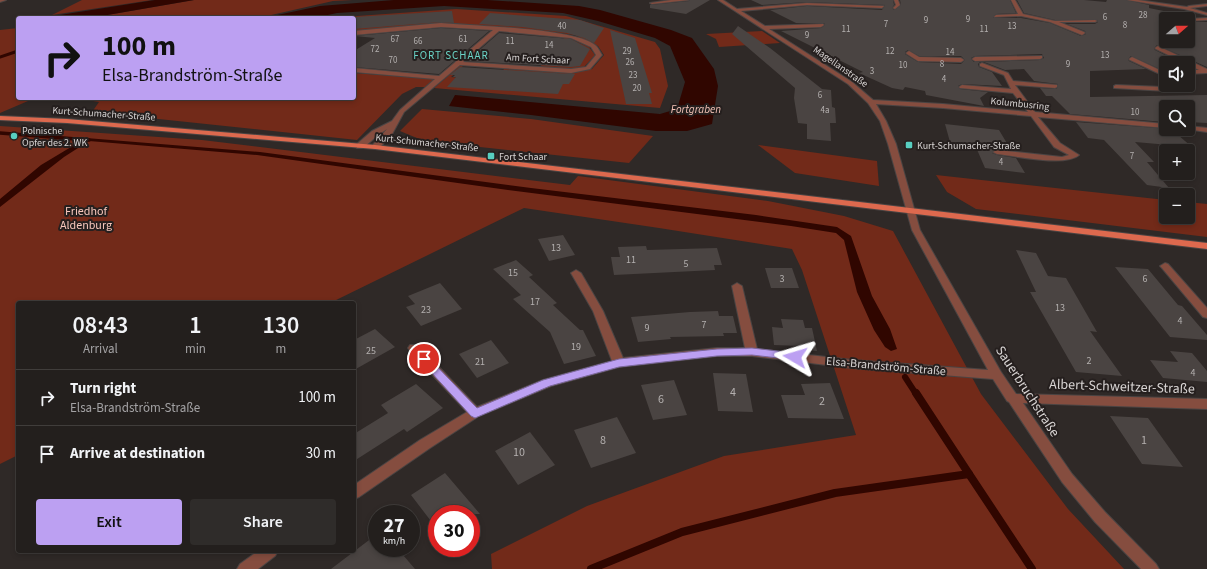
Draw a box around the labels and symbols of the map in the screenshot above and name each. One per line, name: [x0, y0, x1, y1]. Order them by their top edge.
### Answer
house number: 28: [1139, 9, 1148, 22]
house number: 6: [1103, 11, 1108, 24]
north arrow: [1159, 12, 1195, 48]
house number: 9: [966, 13, 971, 26]
house number: 9: [924, 14, 929, 27]
house number: 7: [884, 18, 889, 31]
house number: 8: [1123, 19, 1128, 32]
house number: 40: [558, 20, 567, 33]
house number: 13: [1008, 20, 1017, 33]
house number: 11: [842, 23, 850, 36]
house number: 11: [980, 23, 988, 36]
house number: 9: [805, 29, 810, 42]
house number: 67: [391, 33, 400, 46]
house number: 61: [459, 33, 467, 46]
house number: 66: [414, 35, 423, 48]
house number: 11: [506, 35, 514, 48]
house number: 14: [545, 39, 554, 52]
house number: 72: [371, 43, 380, 56]
street label: Magellanstraße: [810, 43, 871, 91]
house number: 29: [623, 45, 632, 58]
house number: 12: [886, 45, 895, 58]
house number: 14: [946, 46, 955, 59]
district label: FORT SCHAAR: [413, 48, 489, 63]
house number: 13: [1101, 49, 1110, 62]
street label: Am Fort Schaar: [506, 50, 571, 68]
house number: 70: [389, 54, 398, 67]
house number: 26: [626, 56, 635, 69]
house number: 8: [940, 58, 945, 71]
house number: 9: [1066, 58, 1071, 71]
house number: 10: [899, 59, 908, 72]
house number: 3: [870, 65, 875, 78]
house number: 23: [629, 69, 638, 82]
house number: 4: [942, 73, 947, 86]
house number: 20: [633, 82, 642, 95]
house number: 6: [818, 89, 823, 102]
street label: Kolumbusring: [990, 94, 1050, 114]
water label: Fortgraben: [671, 102, 721, 117]
street label: Kurt-Schumacher-Straße: [52, 103, 156, 125]
house number: 4a: [820, 104, 830, 117]
house number: 10: [1131, 106, 1140, 119]
place label: Polnische Opfer des 2. WK: [22, 124, 87, 150]
marker: Polnische Opfer des 2. WK: [9, 131, 19, 141]
street label: Kurt-Schumacher-Straße: [375, 131, 479, 155]
place label: Kurt-Schumacher-Straße: [917, 139, 1020, 153]
marker: Kurt-Schumacher-Straße: [904, 140, 914, 150]
place label: Fort Schaar: [499, 150, 547, 164]
house number: 7: [1130, 150, 1135, 163]
marker: Fort Schaar: [486, 151, 496, 161]
house number: 4: [999, 156, 1004, 169]
park label: Friedhof Aldenburg: [60, 203, 112, 234]
house number: 13: [551, 241, 561, 255]
house number: 11: [626, 253, 636, 267]
house number: 5: [684, 257, 689, 271]
house number: 15: [508, 266, 518, 280]
house number: 3: [780, 272, 785, 286]
house number: 6: [1143, 272, 1148, 286]
house number: 17: [530, 295, 540, 309]
house number: 13: [1055, 301, 1065, 315]
house number: 23: [421, 303, 431, 317]
house number: 4: [1178, 314, 1183, 328]
house number: 7: [702, 318, 707, 332]
house number: 9: [645, 321, 650, 335]
position arrow: [774, 336, 816, 378]
house number: 19: [571, 340, 581, 354]
pin: [407, 342, 441, 376]
street label: Sauerbruchstraße: [990, 342, 1064, 441]
house number: 25: [366, 344, 376, 358]
street label: Elsa-Brandström-Straße: [825, 353, 947, 380]
house number: 2: [1087, 354, 1092, 368]
house number: 21: [475, 355, 485, 369]
house number: 4: [1191, 366, 1196, 380]
street label: Albert-Schweitzer-Straße: [1049, 374, 1195, 400]
house number: 4: [730, 384, 736, 401]
house number: 6: [658, 391, 664, 408]
house number: 2: [819, 393, 825, 410]
house number: 8: [600, 432, 606, 449]
house number: 1: [1141, 432, 1147, 449]
house number: 10: [513, 444, 525, 461]
speed limit sign: 30: [428, 505, 480, 557]

